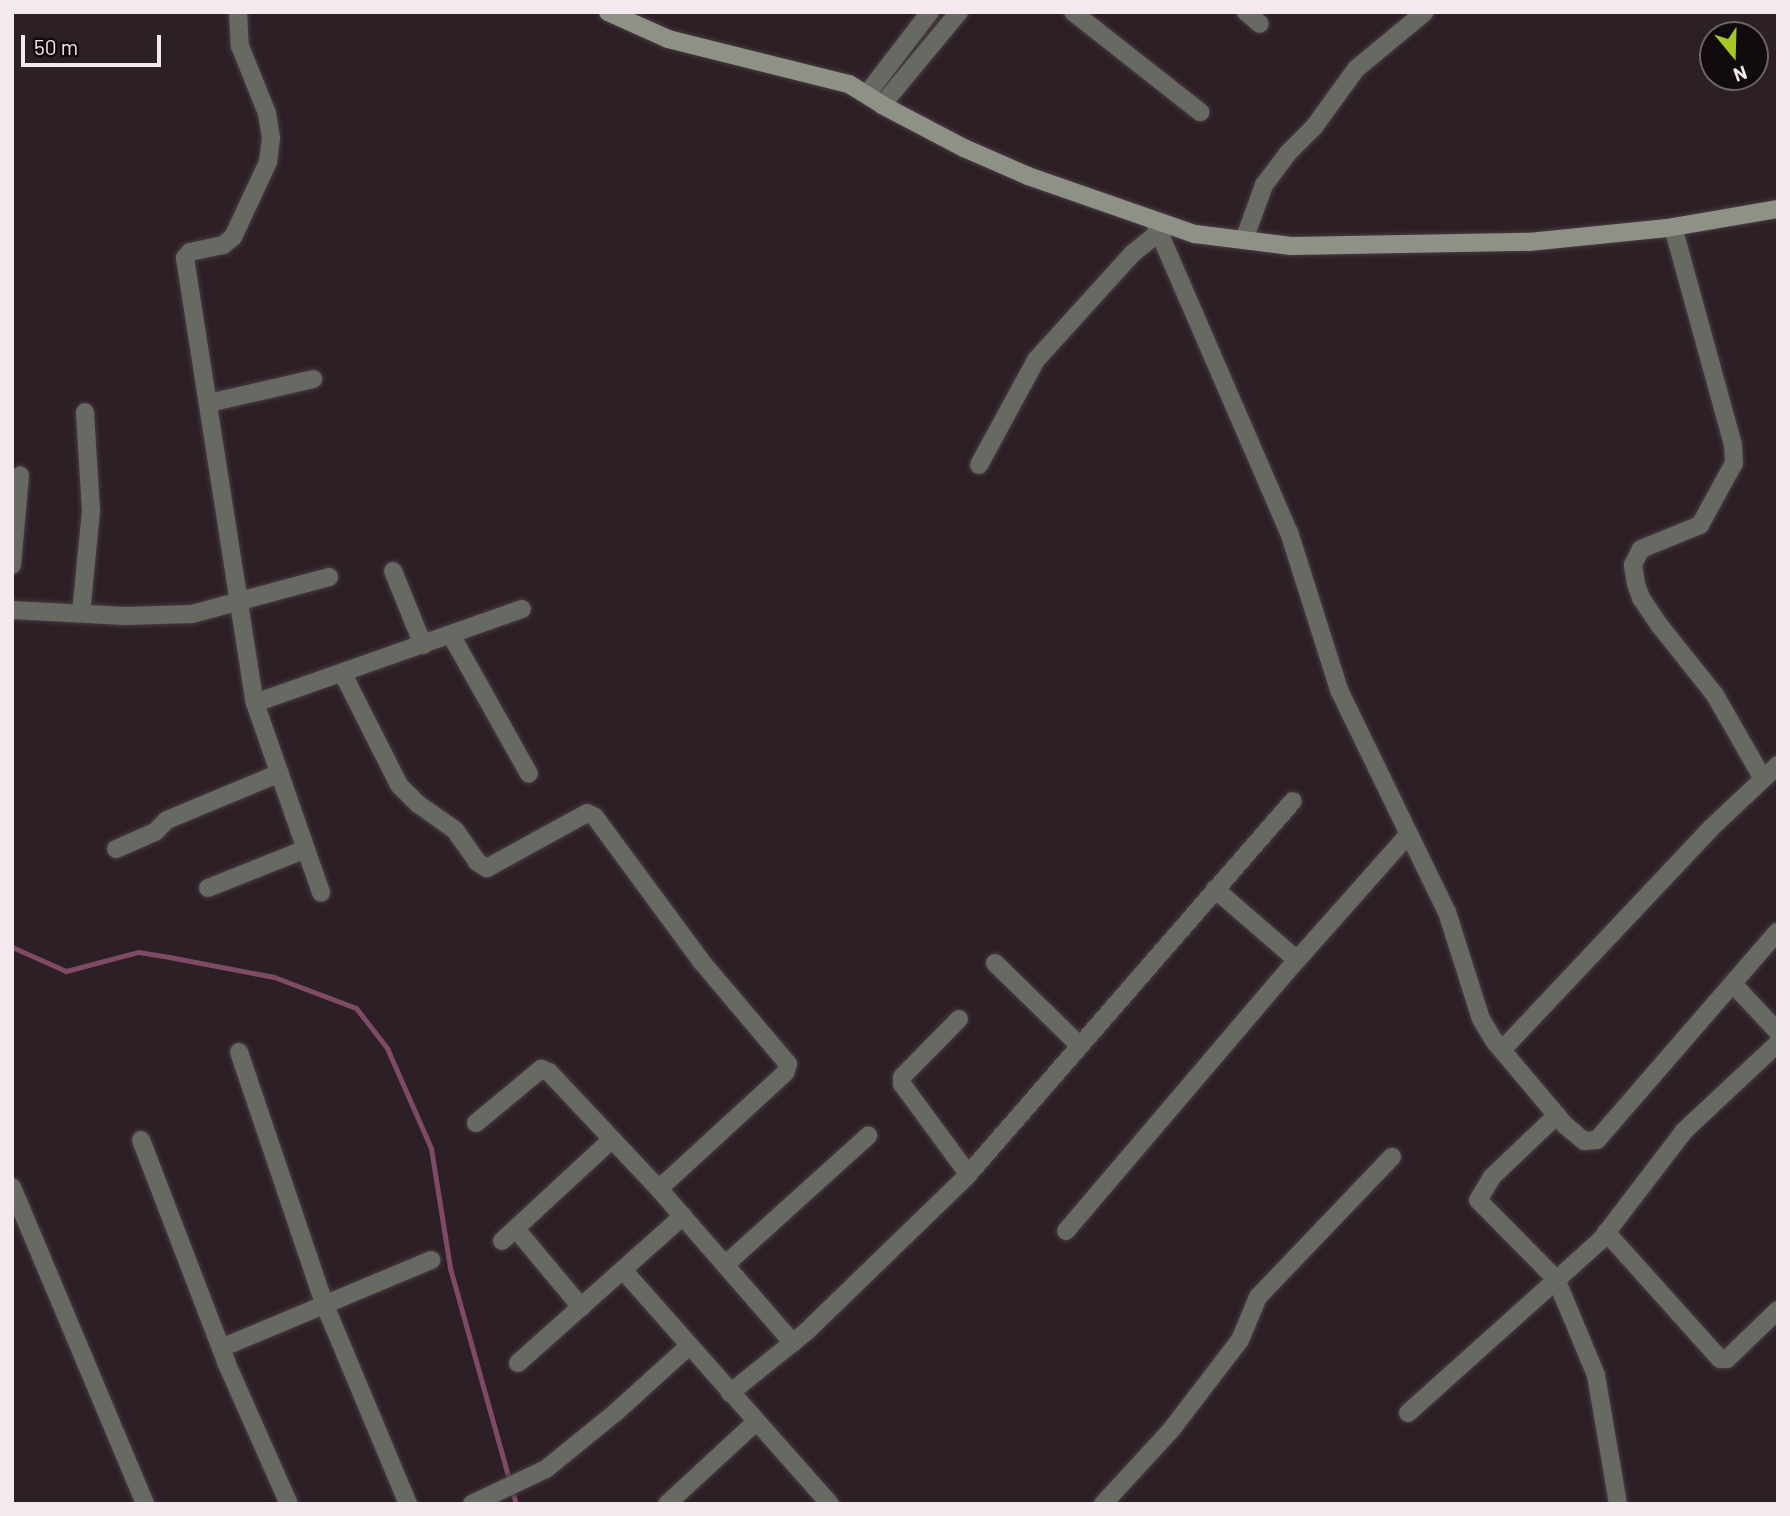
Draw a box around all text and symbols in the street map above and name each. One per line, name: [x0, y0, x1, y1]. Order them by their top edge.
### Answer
scale bar: [24, 21, 164, 65]
north arrow: [1699, 21, 1769, 91]
text: 50 m: [34, 34, 78, 59]
text: N: [1731, 62, 1750, 87]

